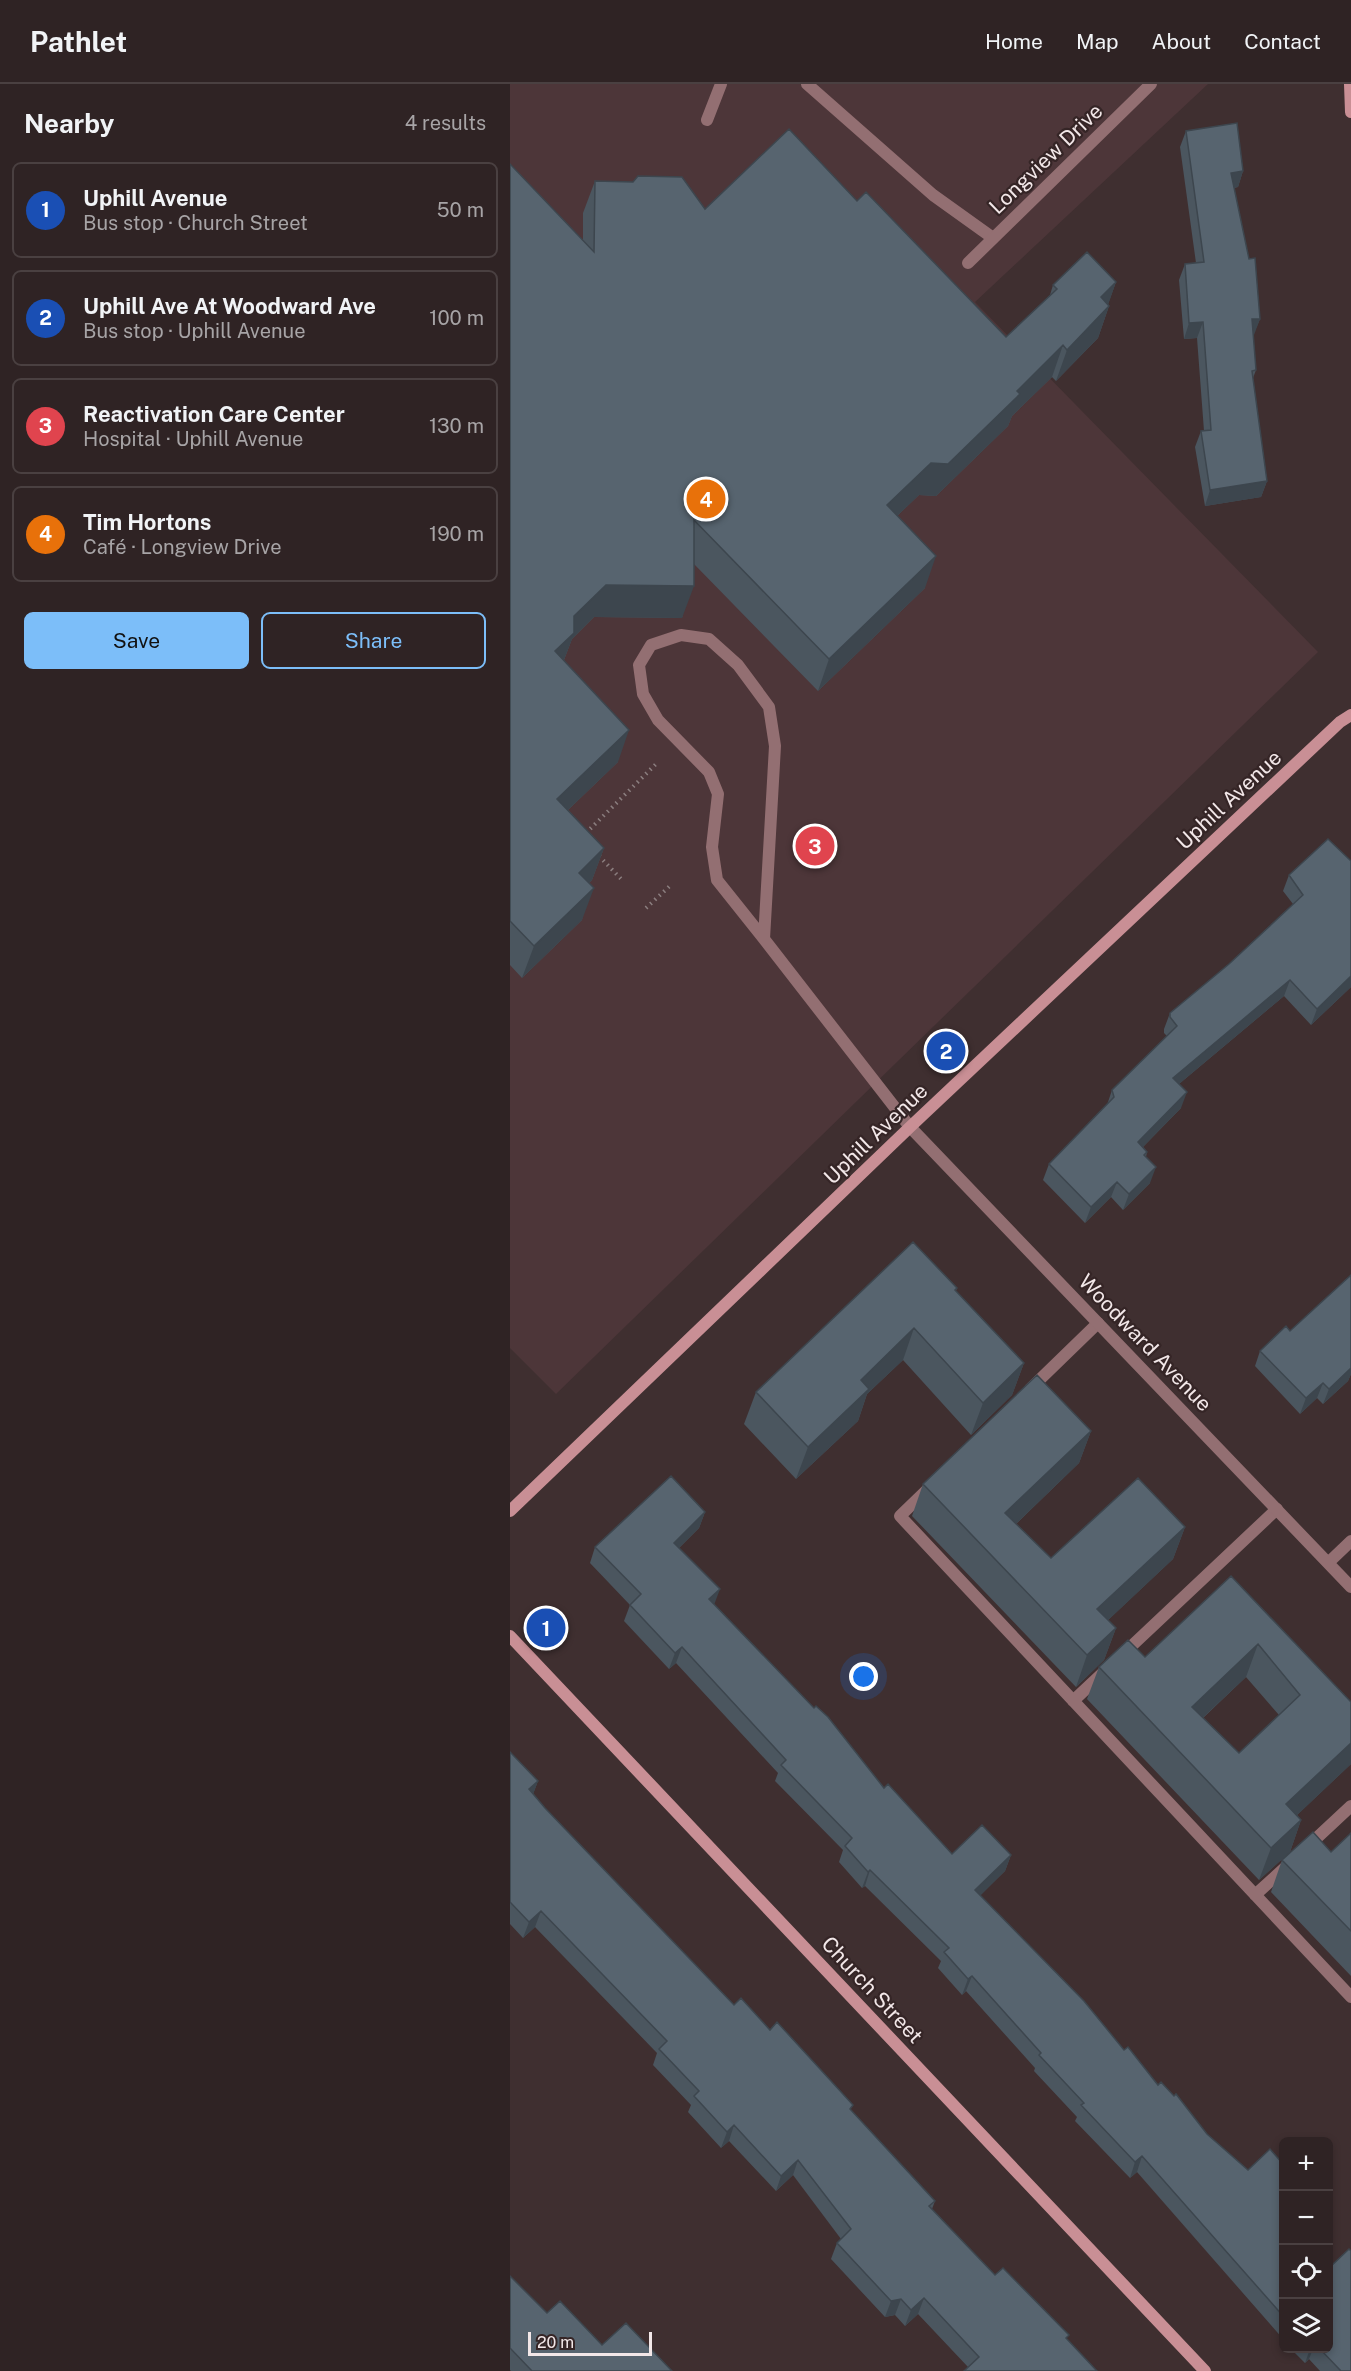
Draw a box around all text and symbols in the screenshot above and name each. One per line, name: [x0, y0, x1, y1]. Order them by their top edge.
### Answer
text: Pathlet: [30, 25, 127, 58]
text: Home: [985, 29, 1043, 54]
text: Map: [1076, 29, 1119, 54]
text: About: [1152, 29, 1211, 54]
text: Contact: [1244, 29, 1321, 54]
street label: Longview Drive: [984, 98, 1108, 219]
text: Nearby: [24, 108, 114, 139]
text: 4 results: [405, 111, 486, 135]
text: Uphill Avenue: [83, 185, 227, 211]
text: 1: [41, 198, 50, 222]
text: 50 m: [437, 198, 484, 222]
text: Bus stop · Church Street: [83, 211, 308, 235]
text: Uphill Ave At Woodward Ave: [83, 293, 376, 319]
text: 2: [39, 306, 52, 330]
text: 100 m: [429, 306, 484, 330]
text: Bus stop · Uphill Avenue: [83, 319, 306, 343]
text: Reactivation Care Center: [83, 401, 345, 427]
text: 3: [39, 414, 52, 438]
text: 130 m: [429, 414, 484, 438]
text: Hospital · Uphill Avenue: [83, 427, 303, 451]
pin: 4: [686, 476, 726, 522]
text: Tim Hortons: [83, 509, 211, 535]
text: 4: [39, 522, 52, 546]
text: 190 m: [429, 522, 484, 546]
text: Café · Longview Drive: [83, 535, 281, 559]
button: Save: [24, 612, 249, 669]
button: Share: [261, 612, 486, 669]
street label: Uphill Avenue: [1171, 745, 1286, 855]
pin: 3: [796, 824, 834, 868]
pin: 2: [926, 1028, 966, 1074]
street label: Uphill Avenue: [819, 1078, 933, 1189]
street label: Woodward Avenue: [1074, 1269, 1217, 1416]
pin: 1: [526, 1606, 566, 1650]
your location: [849, 1662, 878, 1691]
street label: Church Street: [817, 1931, 928, 2048]
map controls: [1279, 2137, 1333, 2353]
button: +: [1279, 2137, 1333, 2191]
button: −: [1279, 2191, 1333, 2245]
button: locate: [1279, 2245, 1333, 2299]
button: layers: [1279, 2299, 1333, 2353]
scale bar: [528, 2329, 652, 2356]
text: 20 m: [537, 2333, 574, 2352]

